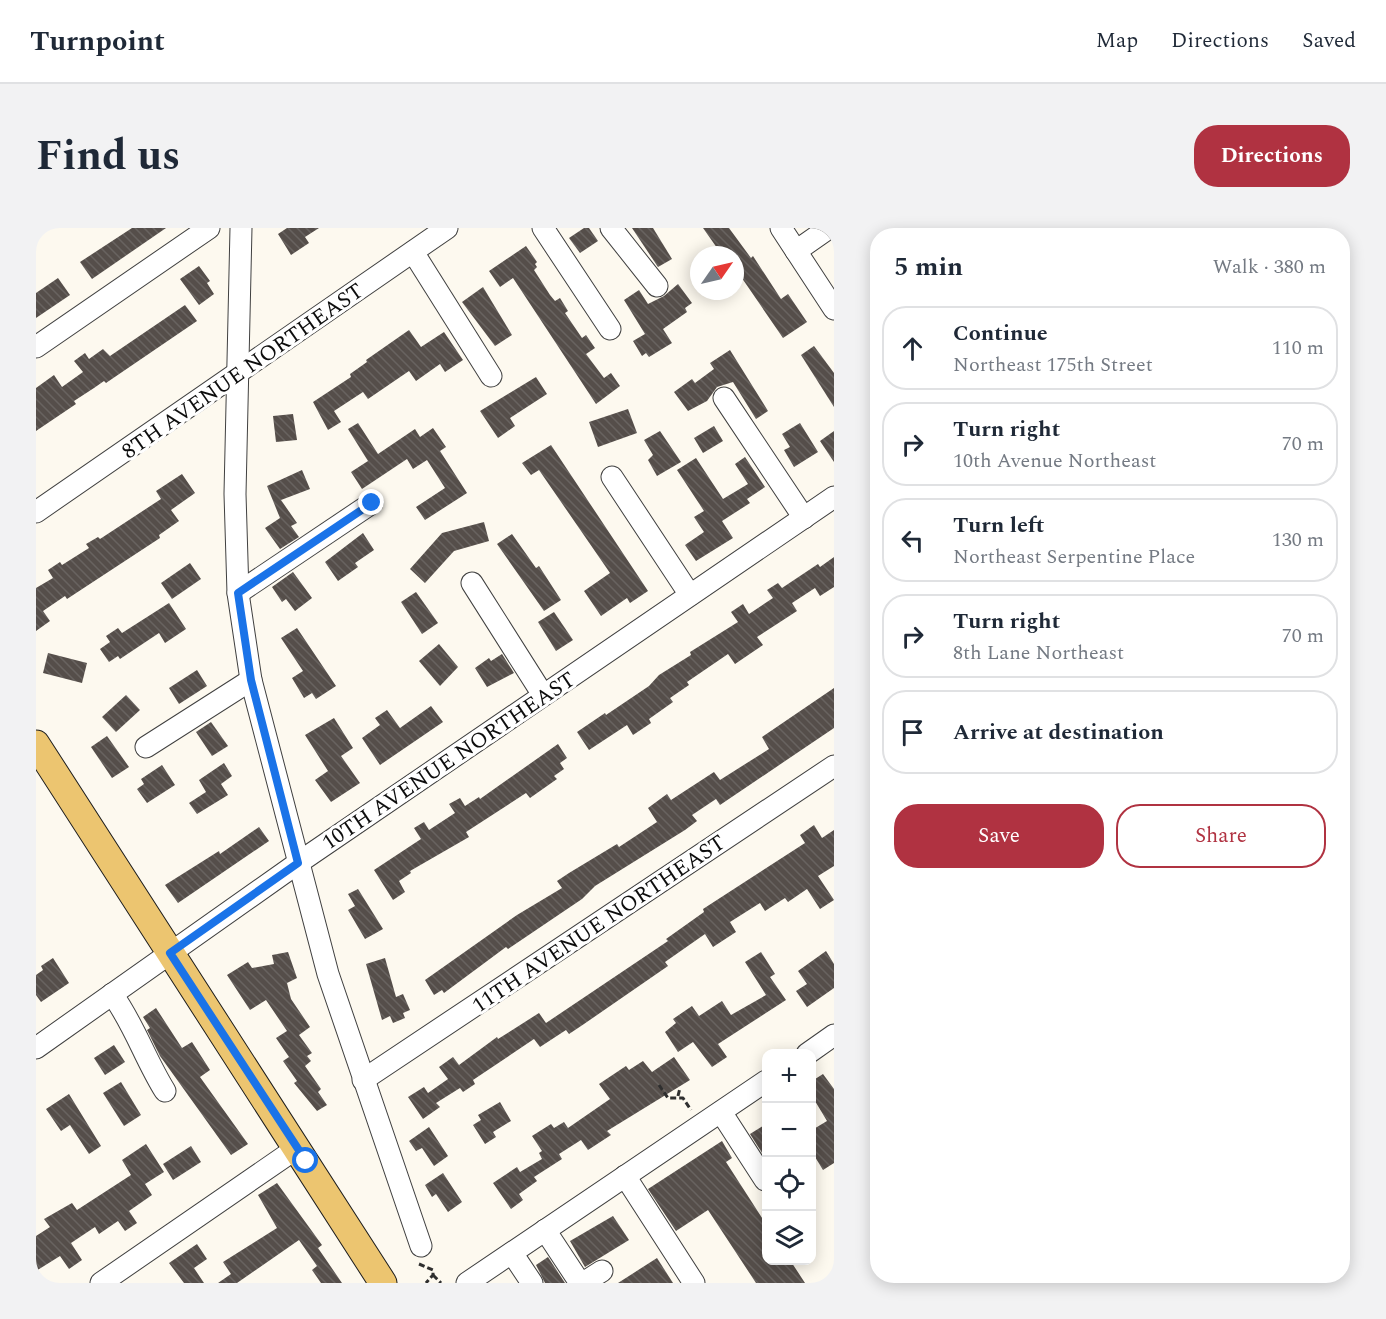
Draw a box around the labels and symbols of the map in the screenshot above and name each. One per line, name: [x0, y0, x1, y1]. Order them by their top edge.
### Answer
north arrow: [690, 246, 744, 300]
street label: 8TH AVENUE NORTHEAST: [115, 275, 371, 468]
route end: [358, 489, 384, 515]
street label: 10TH AVENUE NORTHEAST: [315, 664, 582, 859]
street label: 11TH AVENUE NORTHEAST: [465, 827, 732, 1022]
route start: [292, 1147, 318, 1173]

